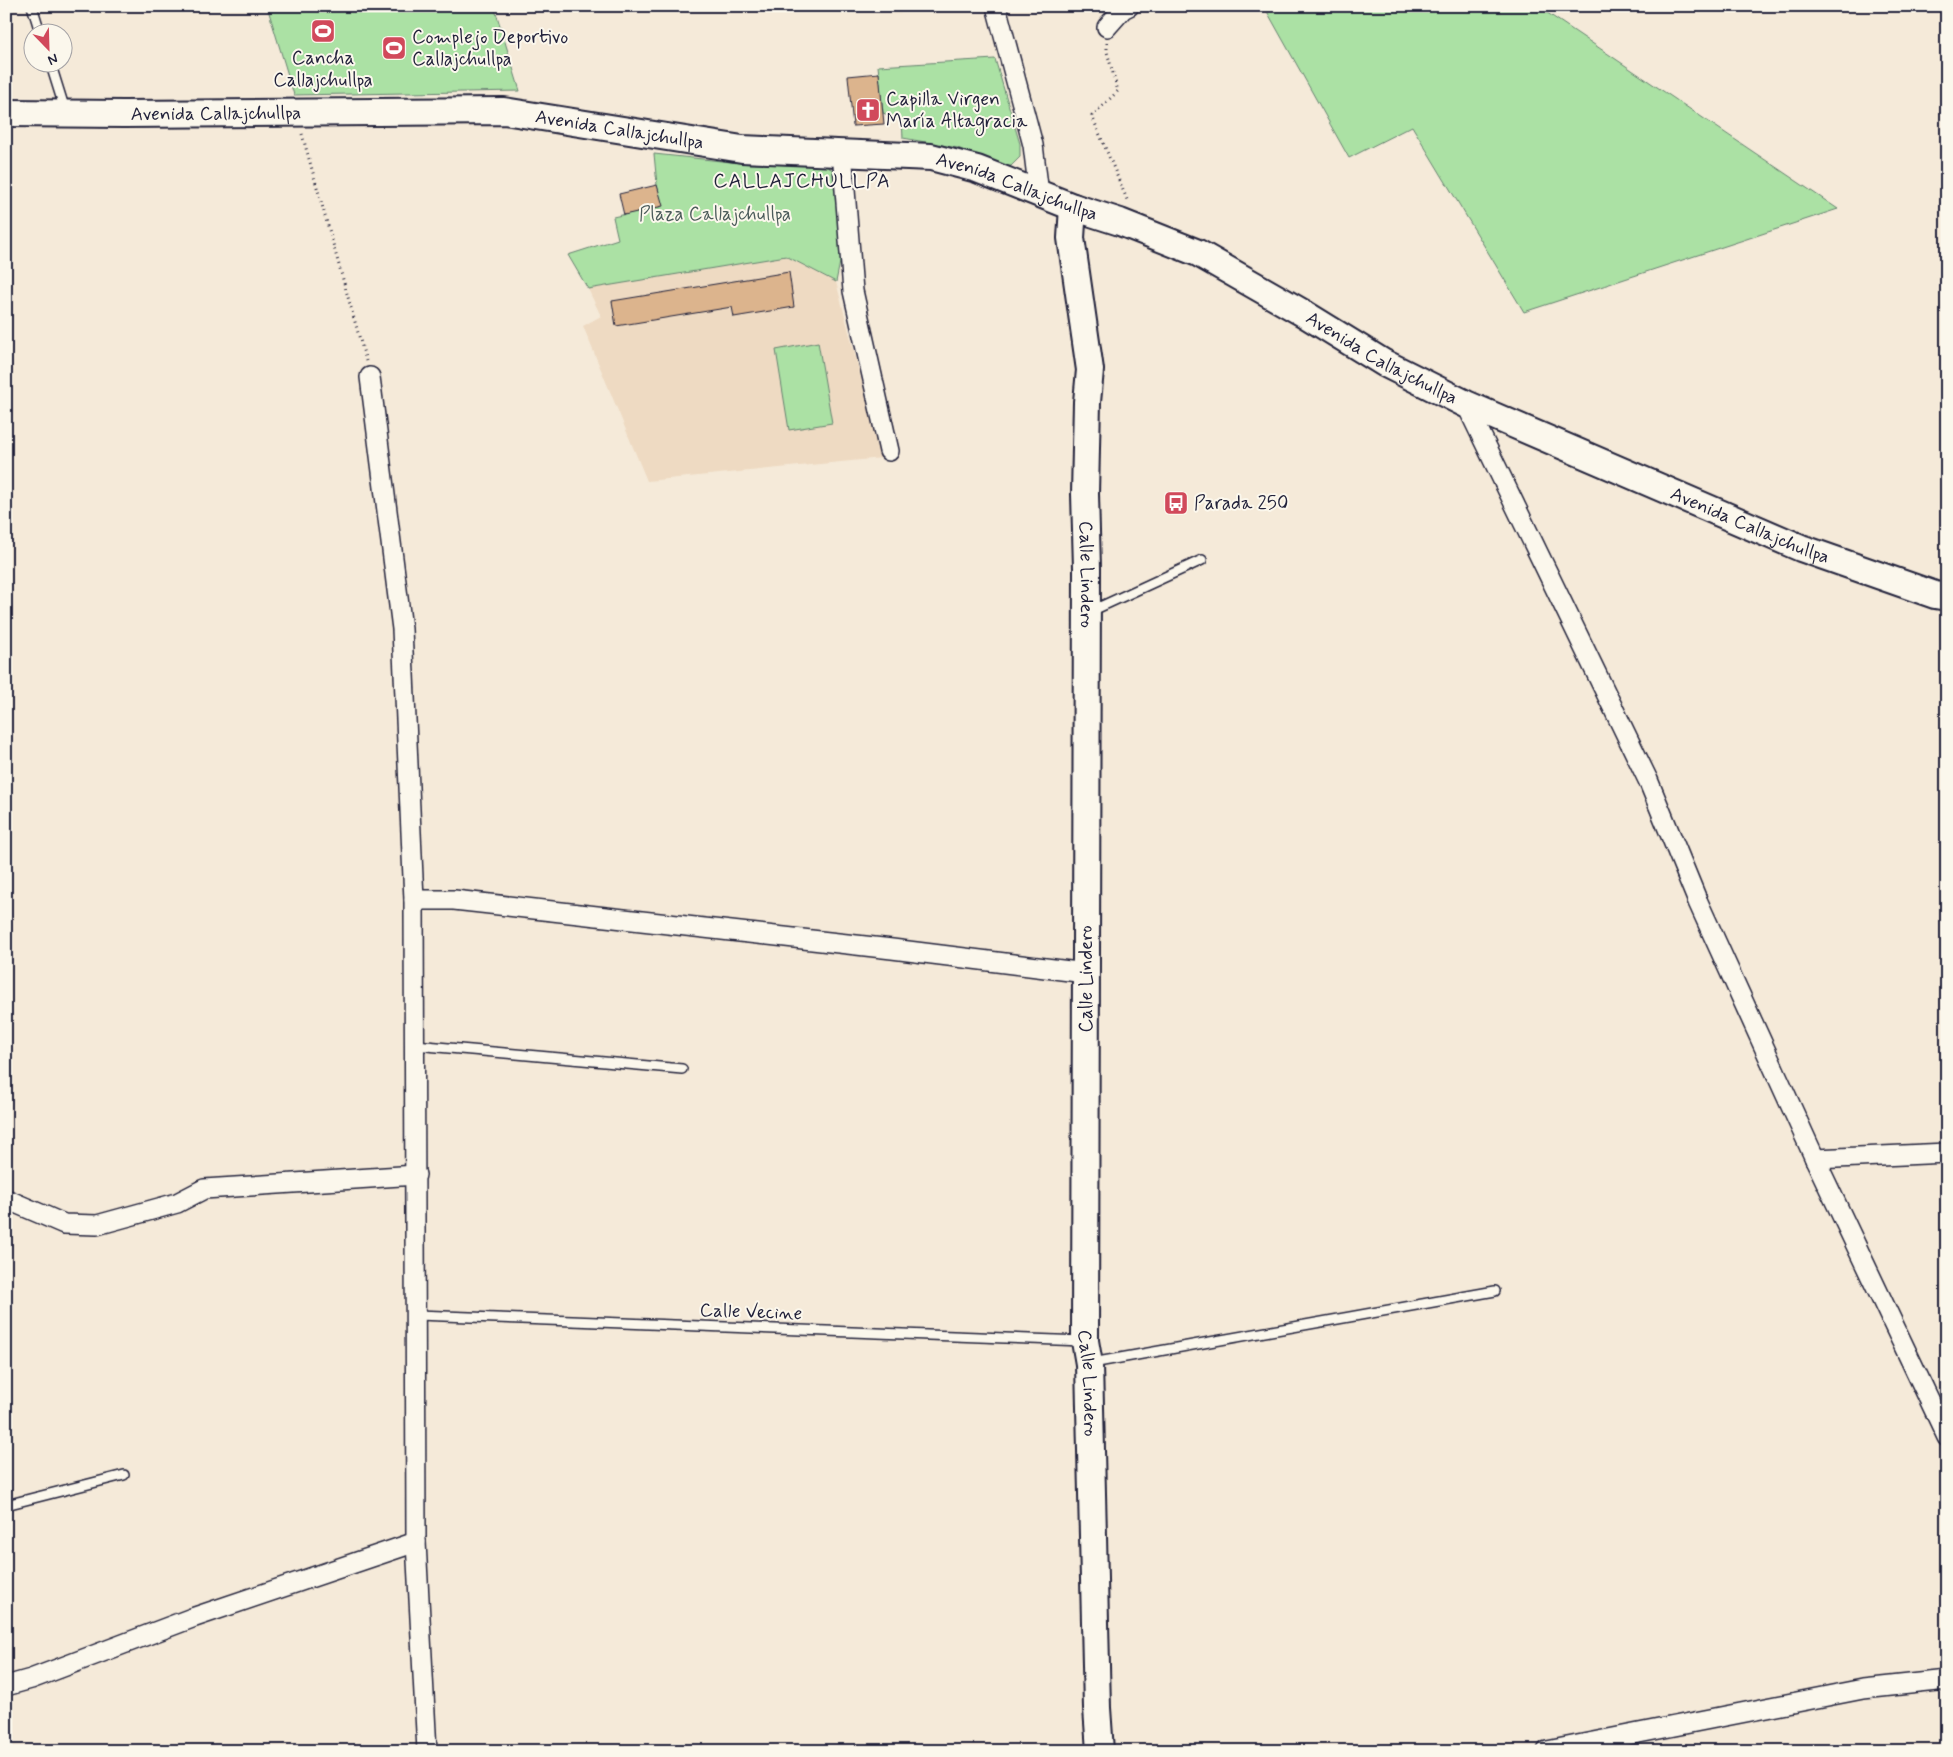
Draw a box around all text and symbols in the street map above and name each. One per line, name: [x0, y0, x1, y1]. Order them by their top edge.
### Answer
sports icon: Cancha Callajchullpa: [310, 18, 336, 44]
north arrow: [22, 22, 72, 72]
place label: Complejo Deportivo Callajchullpa: [412, 25, 568, 72]
sports icon: Complejo Deportivo Callajchullpa: [381, 35, 407, 61]
place label: Cancha Callajchullpa: [273, 46, 373, 93]
text: N: [45, 49, 60, 69]
place label: Capilla Virgen María Altagracia: [886, 87, 1028, 136]
church icon: Capilla Virgen María Altagracia: [855, 97, 881, 123]
street label: Avenida Callajchullpa: [131, 100, 301, 126]
street label: Avenida Callajchullpa: [533, 104, 706, 155]
street label: Avenida Callajchullpa: [933, 146, 1101, 227]
district label: CALLAJCHULLPA: [713, 168, 891, 195]
park label: Plaza Callajchullpa: [639, 202, 791, 227]
street label: Avenida Callajchullpa: [1301, 305, 1462, 410]
street label: Avenida Callajchullpa: [1667, 481, 1833, 570]
bus stop icon: Parada 250: [1163, 490, 1189, 516]
place label: Parada 250: [1194, 491, 1288, 516]
street label: Calle Lindero: [1073, 520, 1100, 628]
street label: Calle Lindero: [1074, 925, 1099, 1033]
street label: Calle Vecine: [699, 1298, 803, 1326]
street label: Calle Lindero: [1072, 1330, 1103, 1437]

